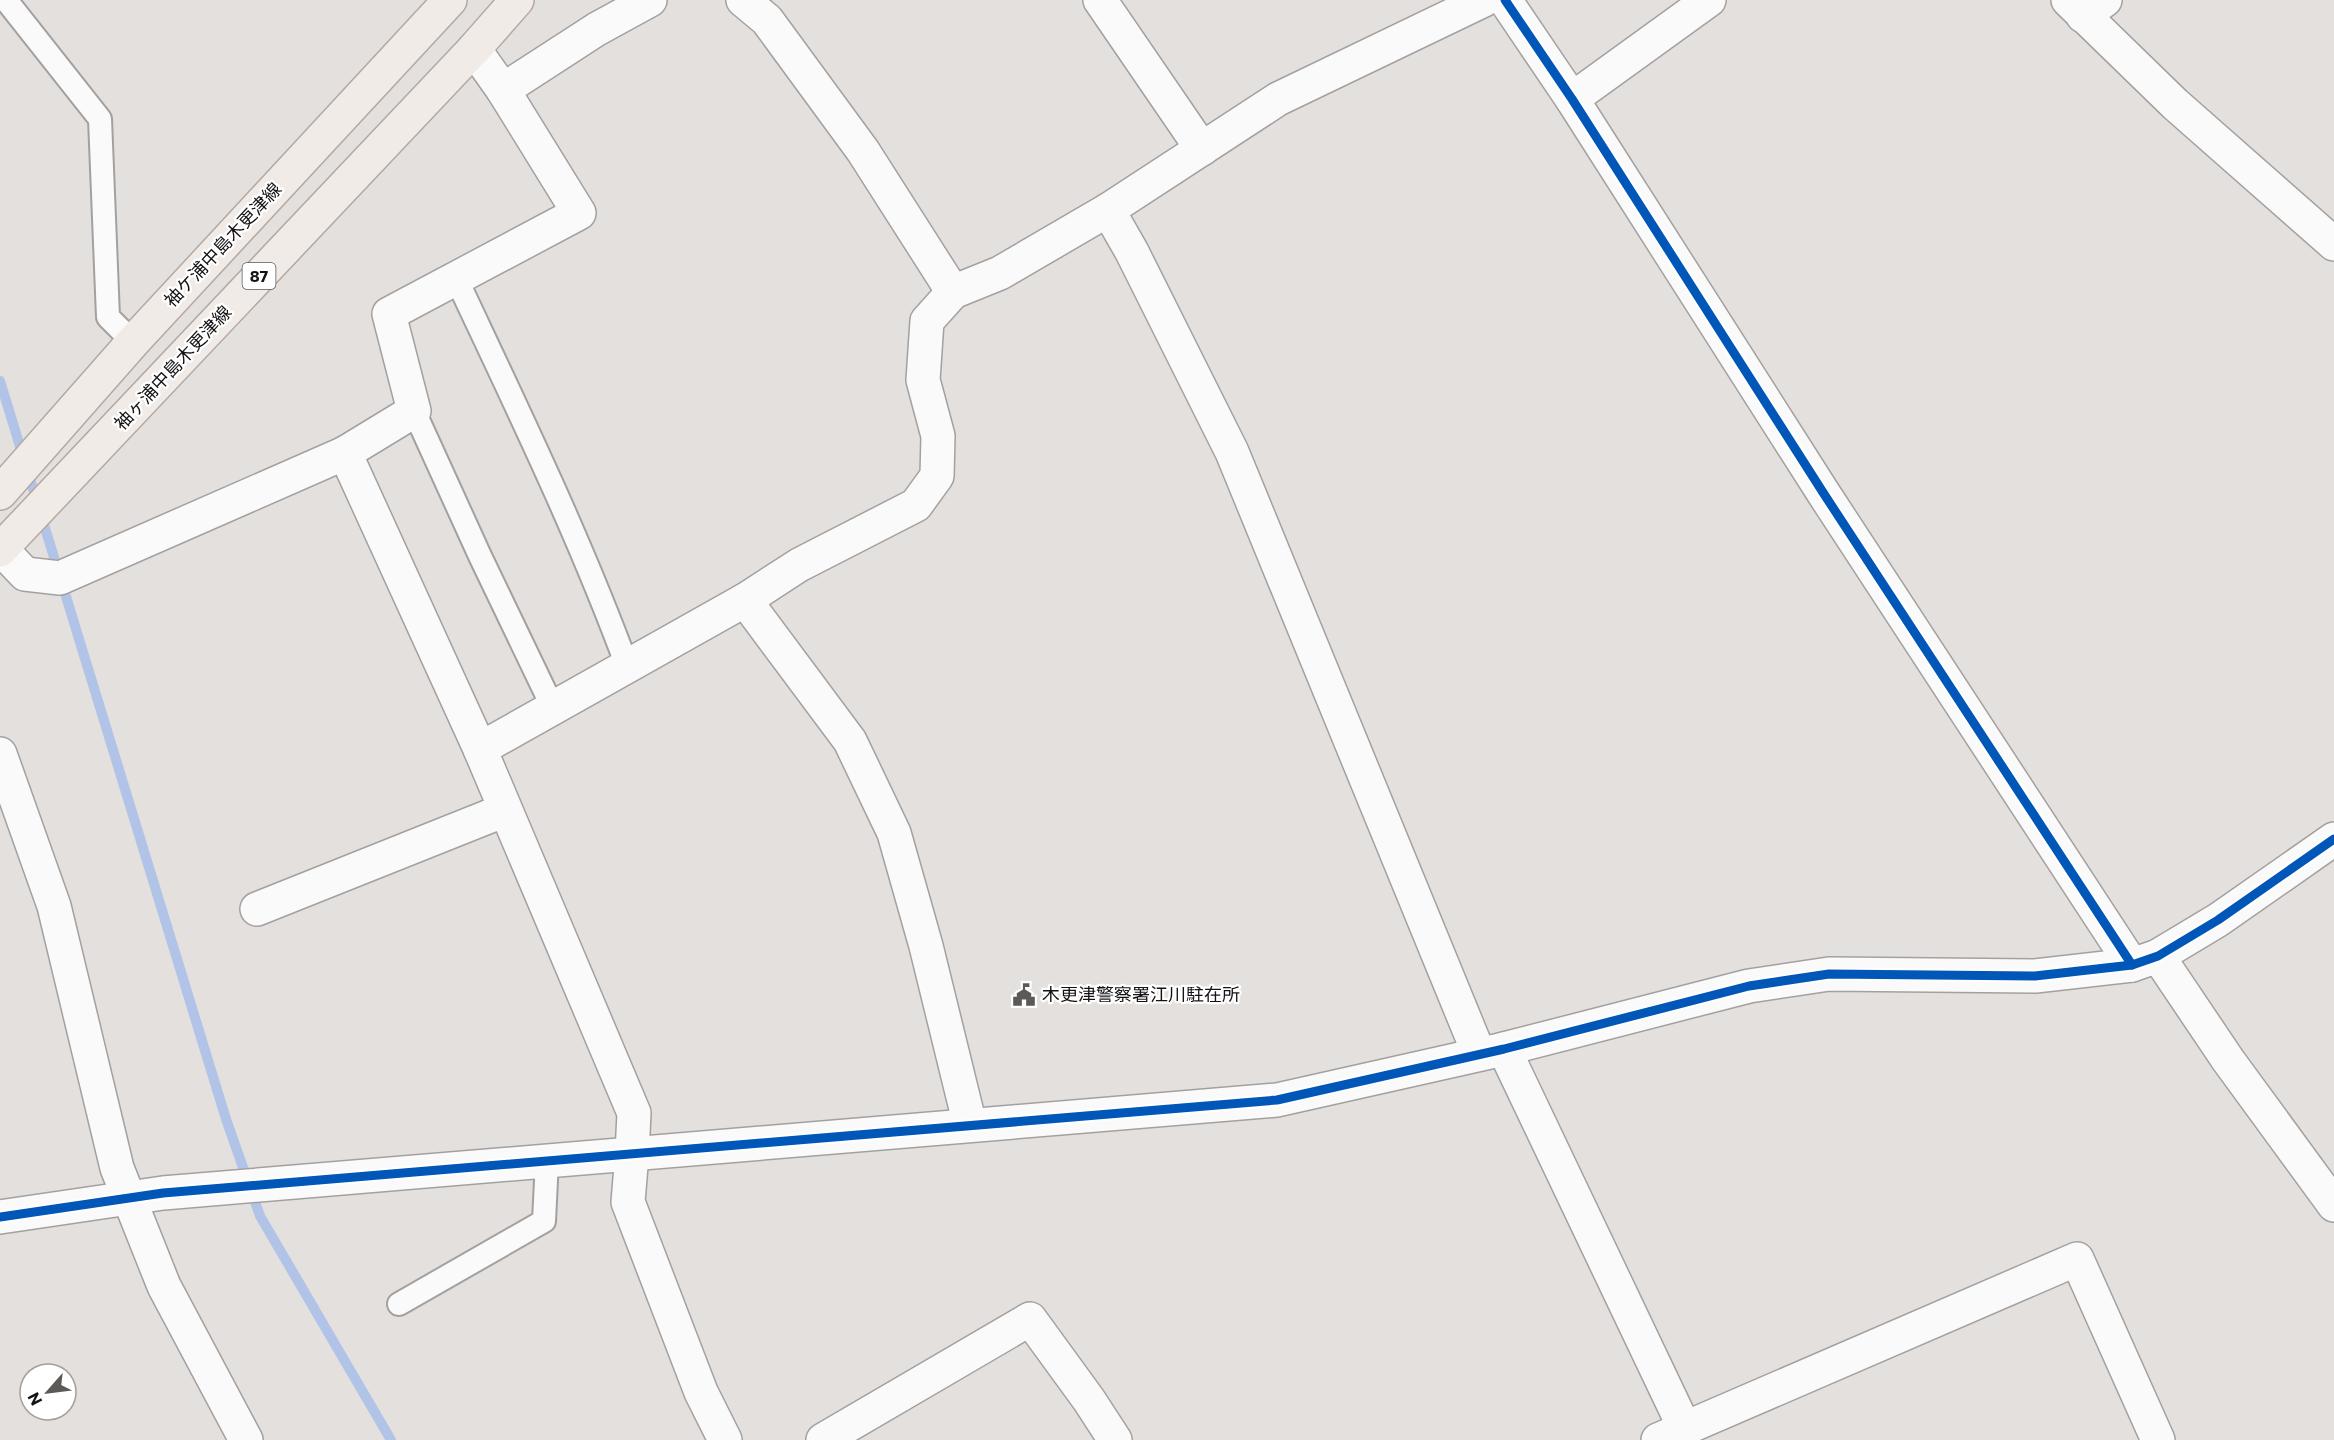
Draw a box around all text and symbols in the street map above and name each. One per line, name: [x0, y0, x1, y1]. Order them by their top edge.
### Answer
street label: 袖ケ浦中島木更津線: [159, 178, 286, 311]
road number: 87: [242, 263, 276, 289]
street label: 袖ヶ浦中島木更津線: [109, 301, 236, 434]
public building icon: 木更津警察署江川駐在所: [1011, 982, 1037, 1008]
place label: 木更津警察署江川駐在所: [1042, 983, 1240, 1005]
north arrow: [18, 1362, 78, 1422]
text: N: [23, 1390, 46, 1409]

